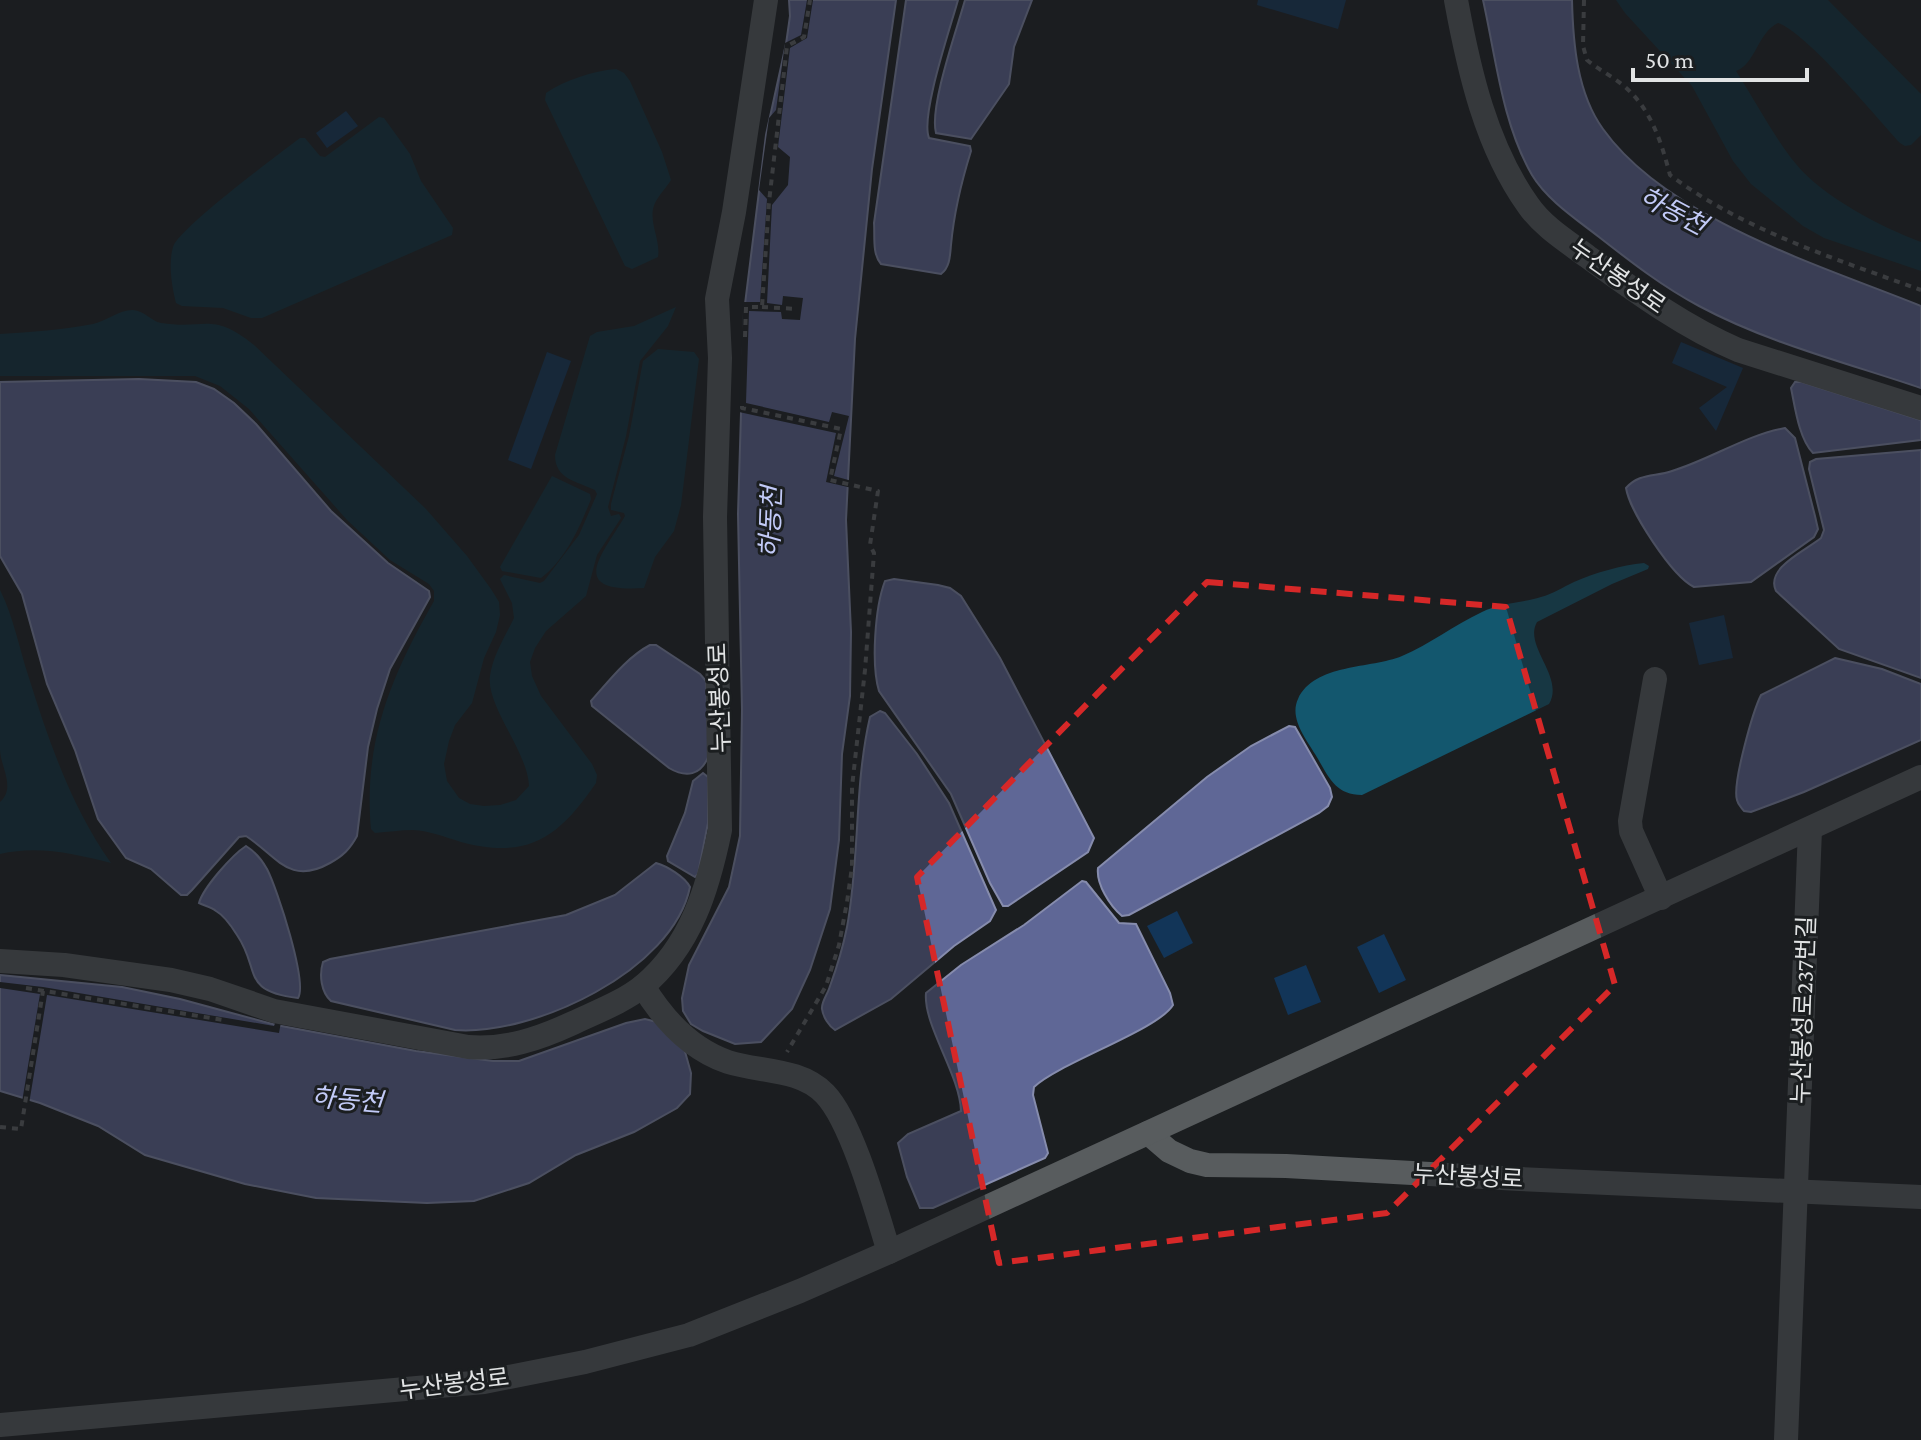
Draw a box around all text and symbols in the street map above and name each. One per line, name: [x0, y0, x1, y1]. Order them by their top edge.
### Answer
scale bar: [1633, 32, 1807, 82]
text: 50 m: [1645, 46, 1694, 73]
water label: 하동천: [1635, 181, 1714, 242]
street label: 누산봉성로: [1565, 233, 1671, 319]
water label: 하동천: [755, 483, 787, 558]
street label: 누산봉성로: [704, 642, 734, 754]
street label: 누산봉성로237번길: [1786, 915, 1820, 1105]
water label: 하동천: [310, 1082, 387, 1118]
street label: 누산봉성로: [1412, 1160, 1524, 1192]
street label: 누산봉성로: [398, 1363, 510, 1403]

